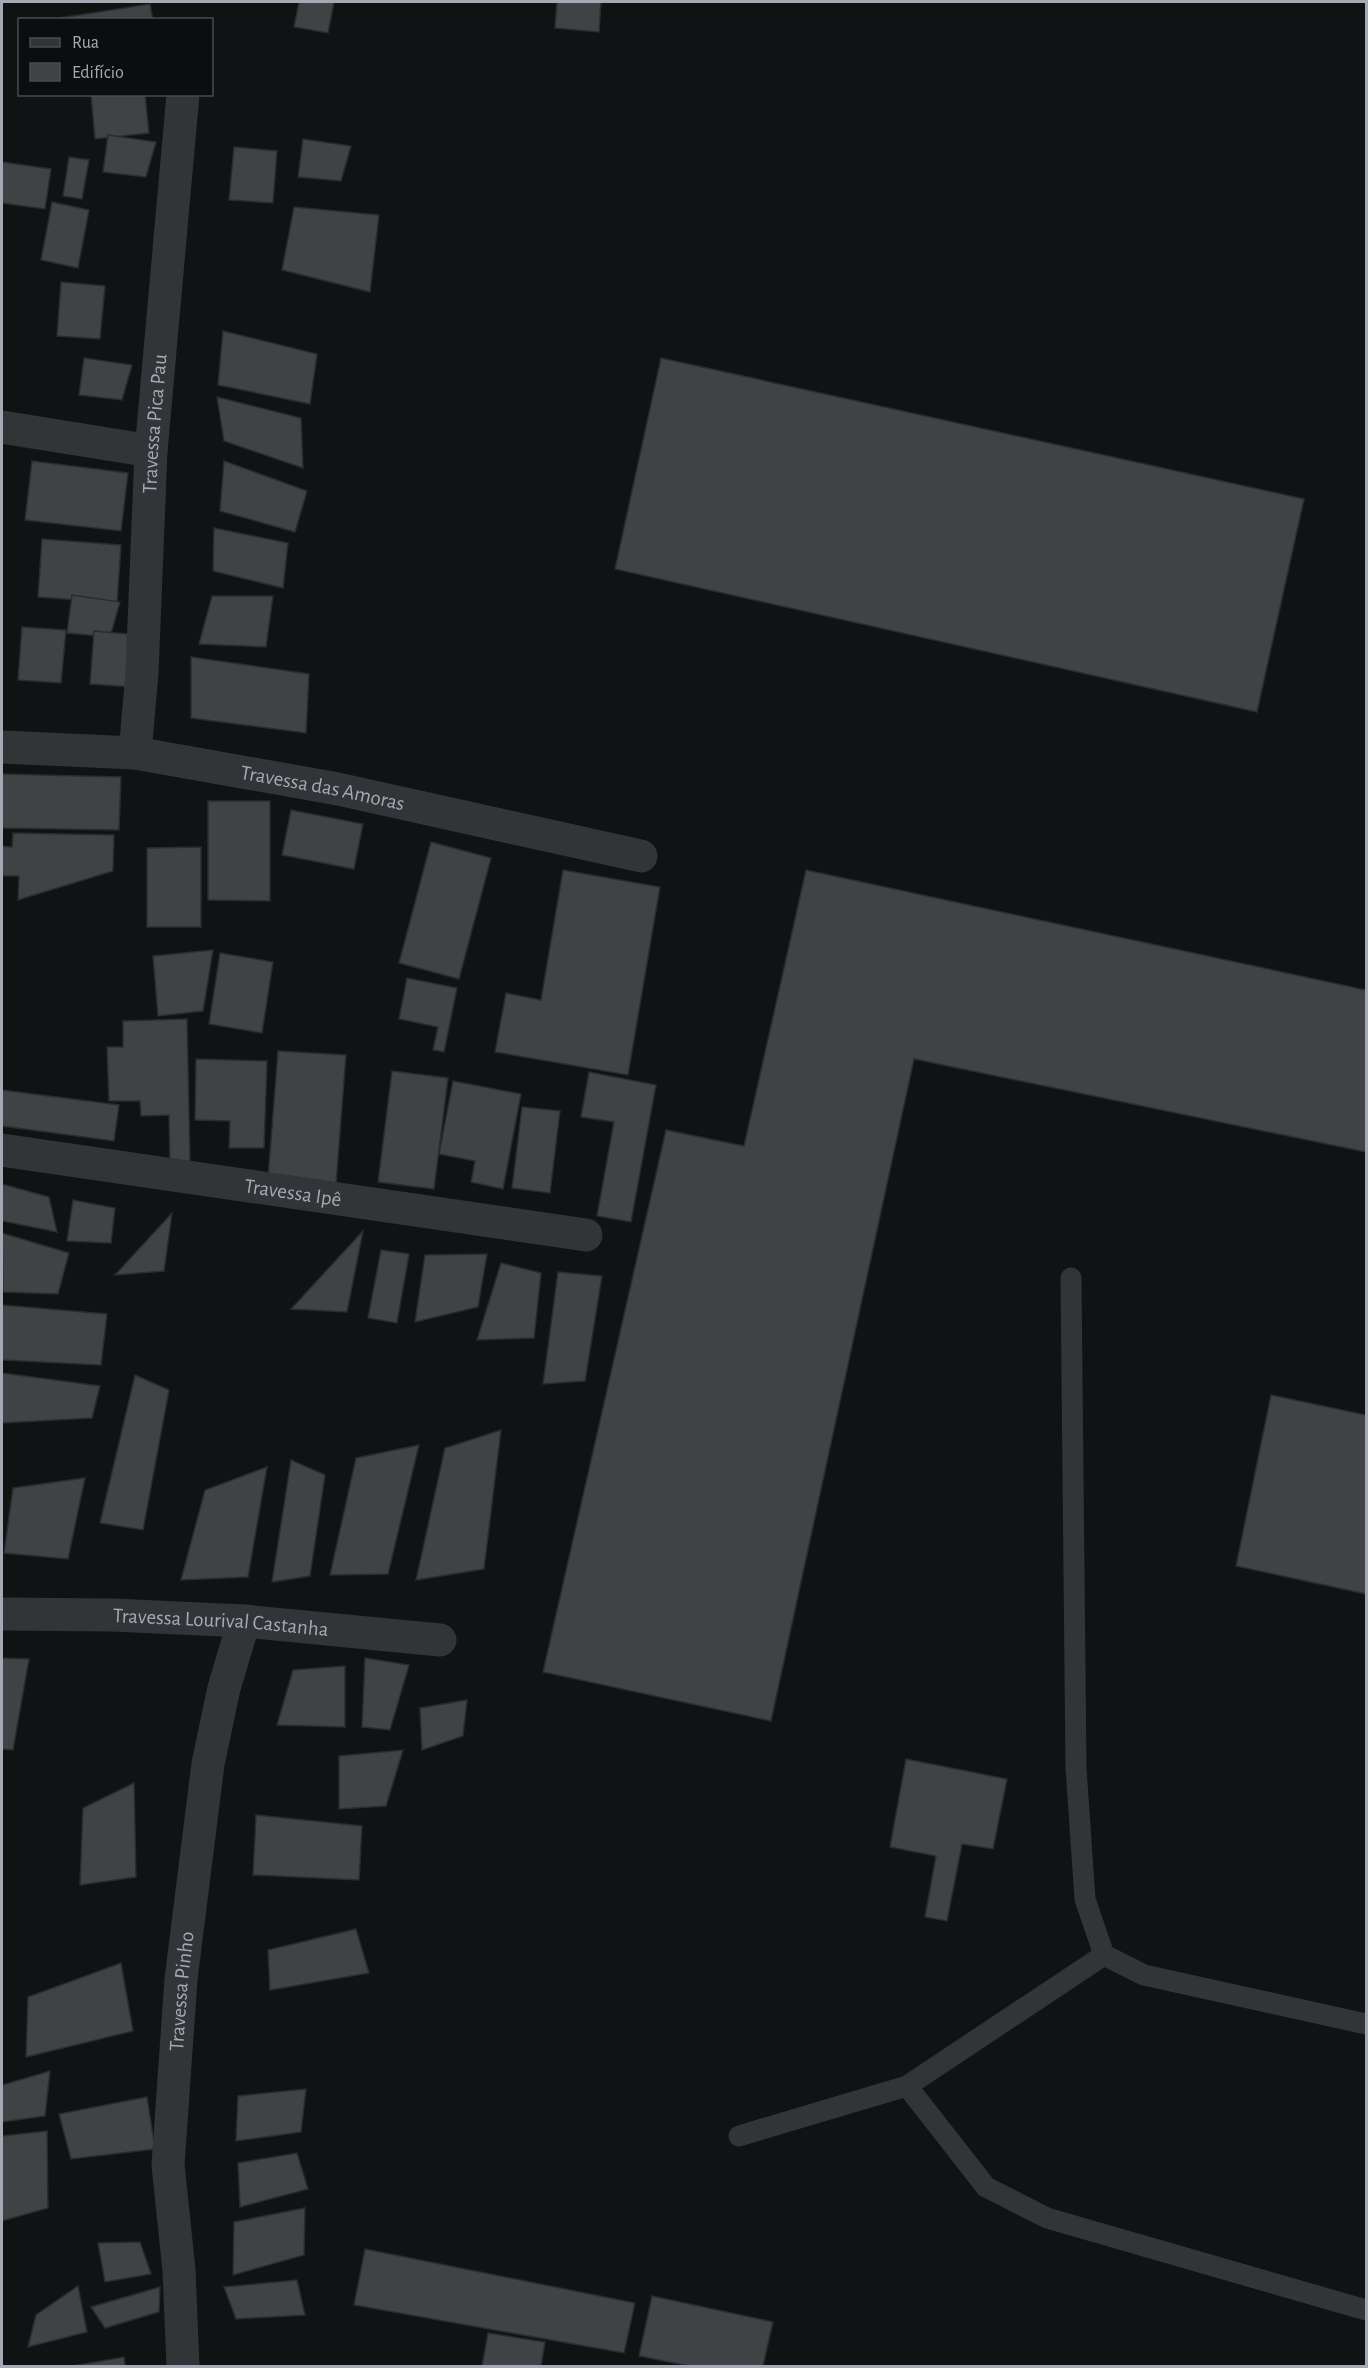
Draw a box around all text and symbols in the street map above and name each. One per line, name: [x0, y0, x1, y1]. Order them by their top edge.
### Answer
legend: [18, 18, 213, 96]
text: Rua: [72, 34, 99, 52]
text: Edifício: [72, 64, 124, 82]
street label: Travessa Pica Pau: [139, 353, 171, 494]
street label: Travessa das Amoras: [239, 762, 407, 814]
street label: Travessa Ipê: [243, 1175, 343, 1210]
street label: Travessa Lourival Castanha: [112, 1605, 330, 1640]
street label: Travessa Pinho: [166, 1930, 198, 2052]

